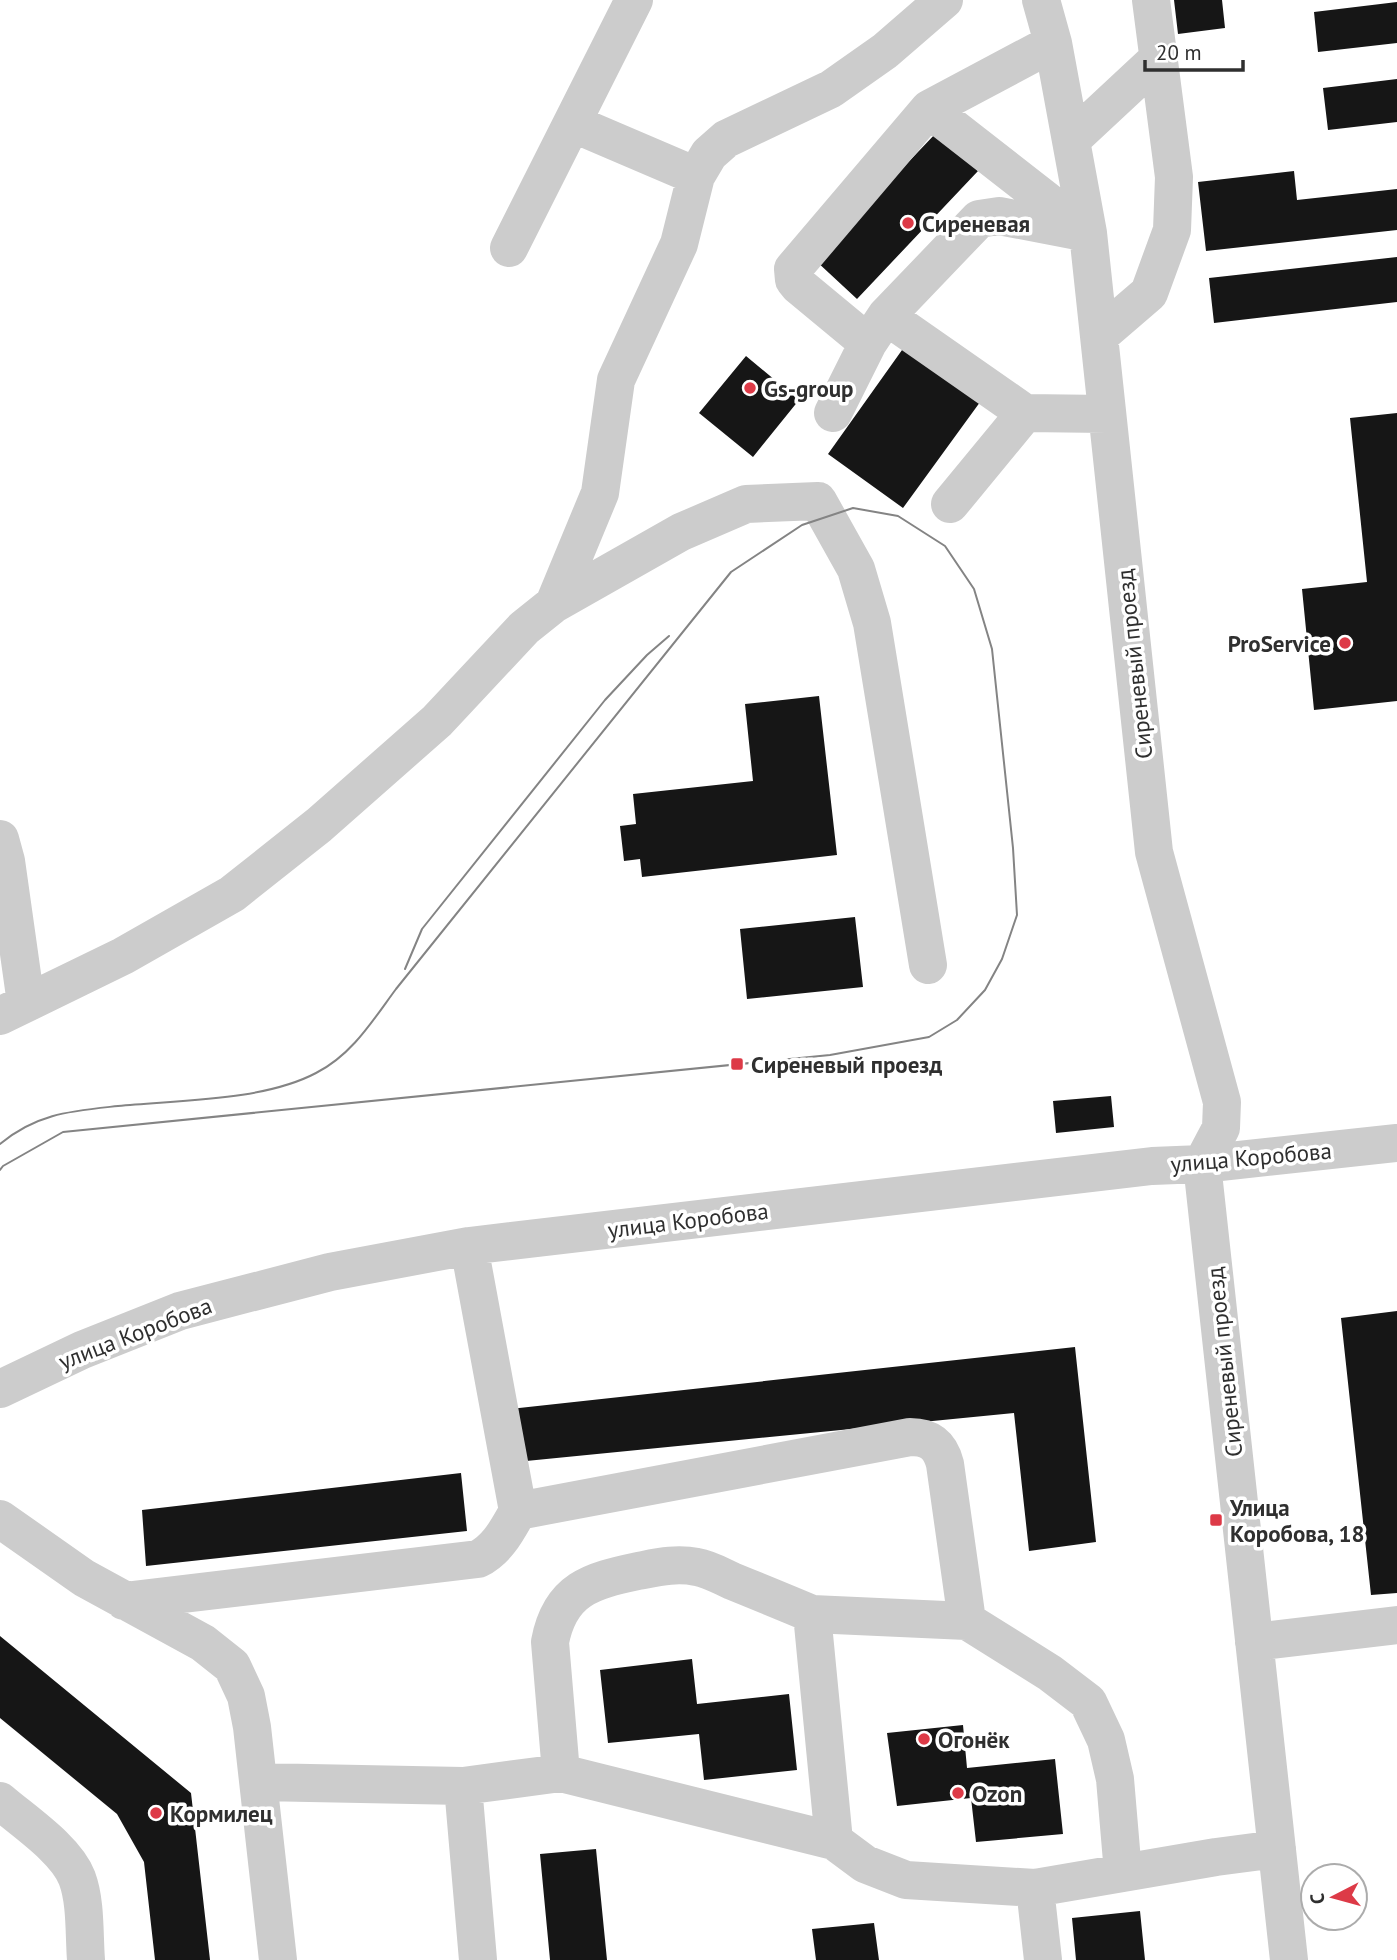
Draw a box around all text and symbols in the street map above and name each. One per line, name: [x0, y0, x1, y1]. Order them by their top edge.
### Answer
scale bar: [1145, 28, 1243, 72]
text: 20 m: [1156, 39, 1202, 66]
place label: Сиреневая: [922, 209, 1030, 238]
marker: Сиреневая: [900, 215, 916, 231]
place label: Gs-group: [764, 374, 854, 403]
marker: Gs-group: [742, 380, 758, 396]
street label: Сиреневый проезд: [1110, 568, 1158, 760]
place label: ProService: [1228, 629, 1331, 658]
marker: ProService: [1337, 635, 1353, 651]
place label: Сиреневый проезд: [751, 1050, 942, 1079]
marker: Сиреневый проезд: [729, 1056, 745, 1072]
street label: улица Коробова: [1169, 1136, 1333, 1178]
street label: улица Коробова: [606, 1196, 770, 1244]
street label: Сиреневый проезд: [1200, 1266, 1248, 1458]
street label: улица Коробова: [54, 1290, 216, 1376]
place label: Улица Коробова, 18: [1229, 1493, 1364, 1548]
marker: Улица Коробова, 18: [1208, 1512, 1224, 1528]
place label: Огонёк: [938, 1725, 1010, 1754]
marker: Огонёк: [916, 1731, 932, 1747]
place label: Ozon: [972, 1779, 1022, 1808]
marker: Ozon: [950, 1785, 966, 1801]
place label: Кормилец: [170, 1799, 273, 1828]
marker: Кормилец: [148, 1805, 164, 1821]
north arrow: [1299, 1862, 1369, 1932]
text: С: [1305, 1892, 1330, 1905]

